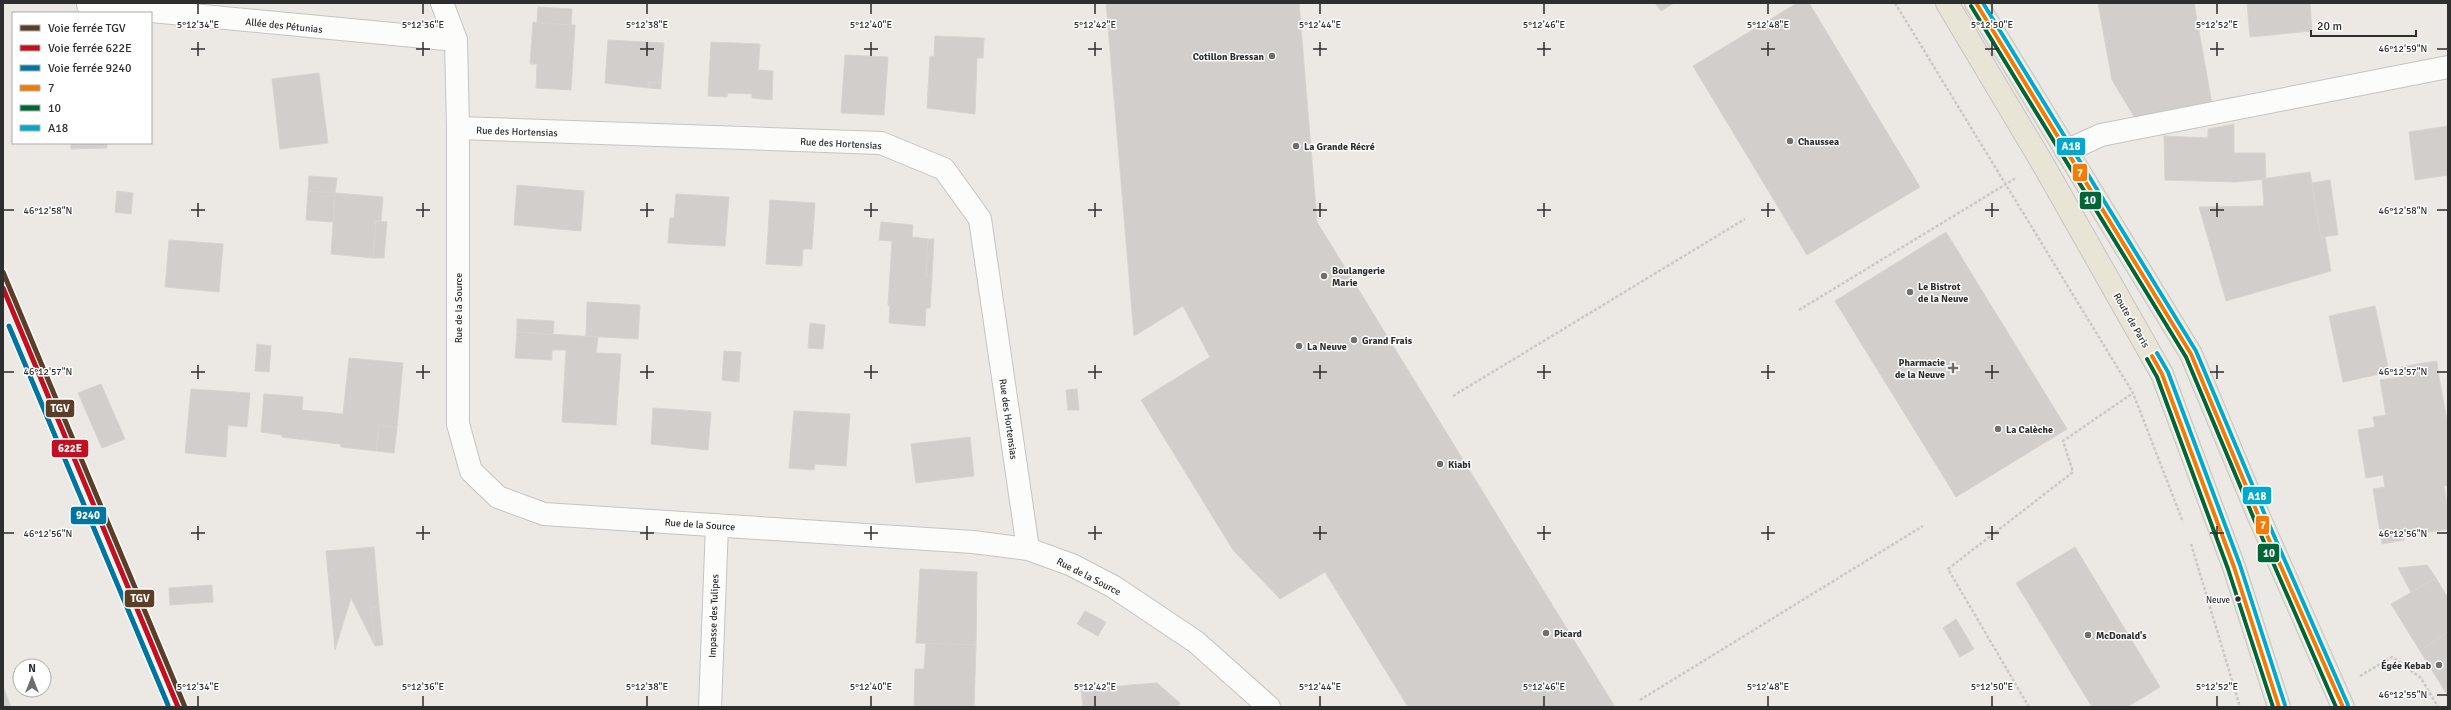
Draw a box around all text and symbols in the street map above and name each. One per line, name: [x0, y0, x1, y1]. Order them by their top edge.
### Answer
legend: [12, 12, 152, 144]
scale bar: [2311, 12, 2416, 38]
street label: Allée des Pétunias: [245, 16, 324, 36]
text: 5°12'34"E: [177, 19, 219, 31]
text: 5°12'36"E: [402, 19, 444, 31]
text: 5°12'38"E: [626, 19, 668, 31]
text: 5°12'40"E: [850, 19, 892, 31]
text: 5°12'42"E: [1074, 19, 1116, 31]
text: 5°12'44"E: [1299, 19, 1341, 31]
text: 5°12'46"E: [1523, 19, 1565, 31]
text: 5°12'48"E: [1747, 19, 1789, 31]
text: 5°12'50"E: [1971, 19, 2013, 31]
text: 5°12'52"E: [2196, 19, 2238, 31]
text: 20 m: [2317, 19, 2342, 34]
text: Voie ferrée TGV: [48, 21, 126, 36]
text: Voie ferrée 622E: [48, 41, 132, 56]
text: 46°12'59"N: [2379, 43, 2427, 55]
place label: Cotillon Bressan: [1193, 51, 1265, 63]
marker: Cotillon Bressan: [1267, 51, 1277, 61]
text: Voie ferrée 9240: [48, 61, 132, 76]
text: 7: [48, 81, 54, 96]
text: 10: [48, 101, 61, 116]
text: A18: [48, 121, 68, 136]
street label: Rue des Hortensias: [476, 125, 559, 139]
street label: Rue des Hortensias: [800, 136, 883, 152]
marker: Chaussea: [1785, 136, 1795, 146]
place label: Chaussea: [1798, 136, 1839, 148]
line badge: A18: [2056, 137, 2086, 156]
text: A18: [2062, 140, 2081, 153]
marker: La Grande Récré: [1291, 141, 1301, 151]
place label: La Grande Récré: [1304, 141, 1375, 153]
line badge: 7: [2072, 163, 2088, 182]
text: 7: [2077, 167, 2083, 180]
line badge: 10: [2079, 191, 2102, 210]
text: 10: [2084, 194, 2096, 207]
text: 46°12'58"N: [24, 205, 72, 217]
text: 46°12'58"N: [2379, 205, 2427, 217]
place label: Boulangerie Marie: [1332, 265, 1385, 289]
marker: Boulangerie Marie: [1319, 271, 1329, 281]
street label: Rue de la Source: [453, 273, 465, 343]
place label: Le Bistrot de la Neuve: [1918, 281, 1968, 305]
marker: Le Bistrot de la Neuve: [1905, 287, 1915, 297]
street label: Route de Paris: [2111, 291, 2152, 351]
marker: Grand Frais: [1349, 335, 1359, 345]
place label: Grand Frais: [1362, 335, 1413, 347]
marker: La Neuve: [1294, 341, 1304, 351]
place label: La Neuve: [1307, 341, 1347, 353]
place label: Pharmacie de la Neuve: [1895, 357, 1945, 381]
marker: Pharmacie de la Neuve: [1948, 363, 1958, 373]
text: 46°12'57"N: [24, 366, 72, 378]
text: 46°12'57"N: [2379, 366, 2427, 378]
street label: Rue des Hortensias: [996, 378, 1020, 461]
line badge: TGV: [45, 399, 75, 418]
text: TGV: [50, 402, 70, 415]
marker: La Calèche: [1993, 424, 2003, 434]
place label: La Calèche: [2006, 424, 2053, 436]
line badge: 622E: [51, 439, 89, 458]
text: 622E: [58, 442, 82, 455]
marker: Kiabi: [1435, 459, 1445, 469]
place label: Kiabi: [1448, 459, 1471, 471]
line badge: A18: [2242, 486, 2272, 505]
text: A18: [2248, 490, 2267, 503]
line badge: 9240: [70, 506, 107, 525]
text: 9240: [76, 509, 100, 522]
line badge: 7: [2255, 515, 2270, 535]
street label: Rue de la Source: [664, 517, 736, 533]
text: 7: [2260, 519, 2266, 532]
text: 46°12'56"N: [24, 528, 72, 540]
text: 46°12'56"N: [2379, 528, 2427, 540]
line badge: 10: [2257, 543, 2280, 563]
text: 10: [2263, 547, 2275, 560]
street label: Rue de la Source: [1054, 556, 1123, 598]
street label: Impasse des Tulipes: [707, 573, 721, 658]
line badge: TGV: [124, 589, 155, 608]
text: TGV: [130, 592, 150, 605]
marker: Neuve: [2233, 594, 2243, 604]
place label: Neuve: [2206, 595, 2230, 606]
marker: Picard: [1541, 628, 1551, 638]
place label: Picard: [1554, 628, 1583, 640]
marker: McDonald's: [2083, 630, 2093, 640]
place label: McDonald's: [2096, 630, 2147, 642]
north arrow: [12, 658, 52, 698]
place label: Égée Kebab: [2381, 659, 2432, 672]
marker: Égée Kebab: [2434, 660, 2444, 670]
text: N: [28, 662, 36, 675]
text: 5°12'34"E: [177, 681, 219, 693]
text: 5°12'36"E: [402, 681, 444, 693]
text: 5°12'38"E: [626, 681, 668, 693]
text: 5°12'40"E: [850, 681, 892, 693]
text: 5°12'42"E: [1074, 681, 1116, 693]
text: 5°12'44"E: [1299, 681, 1341, 693]
text: 5°12'46"E: [1523, 681, 1565, 693]
text: 5°12'48"E: [1747, 681, 1789, 693]
text: 5°12'50"E: [1971, 681, 2013, 693]
text: 5°12'52"E: [2196, 681, 2238, 693]
text: 46°12'55"N: [2379, 689, 2427, 701]

